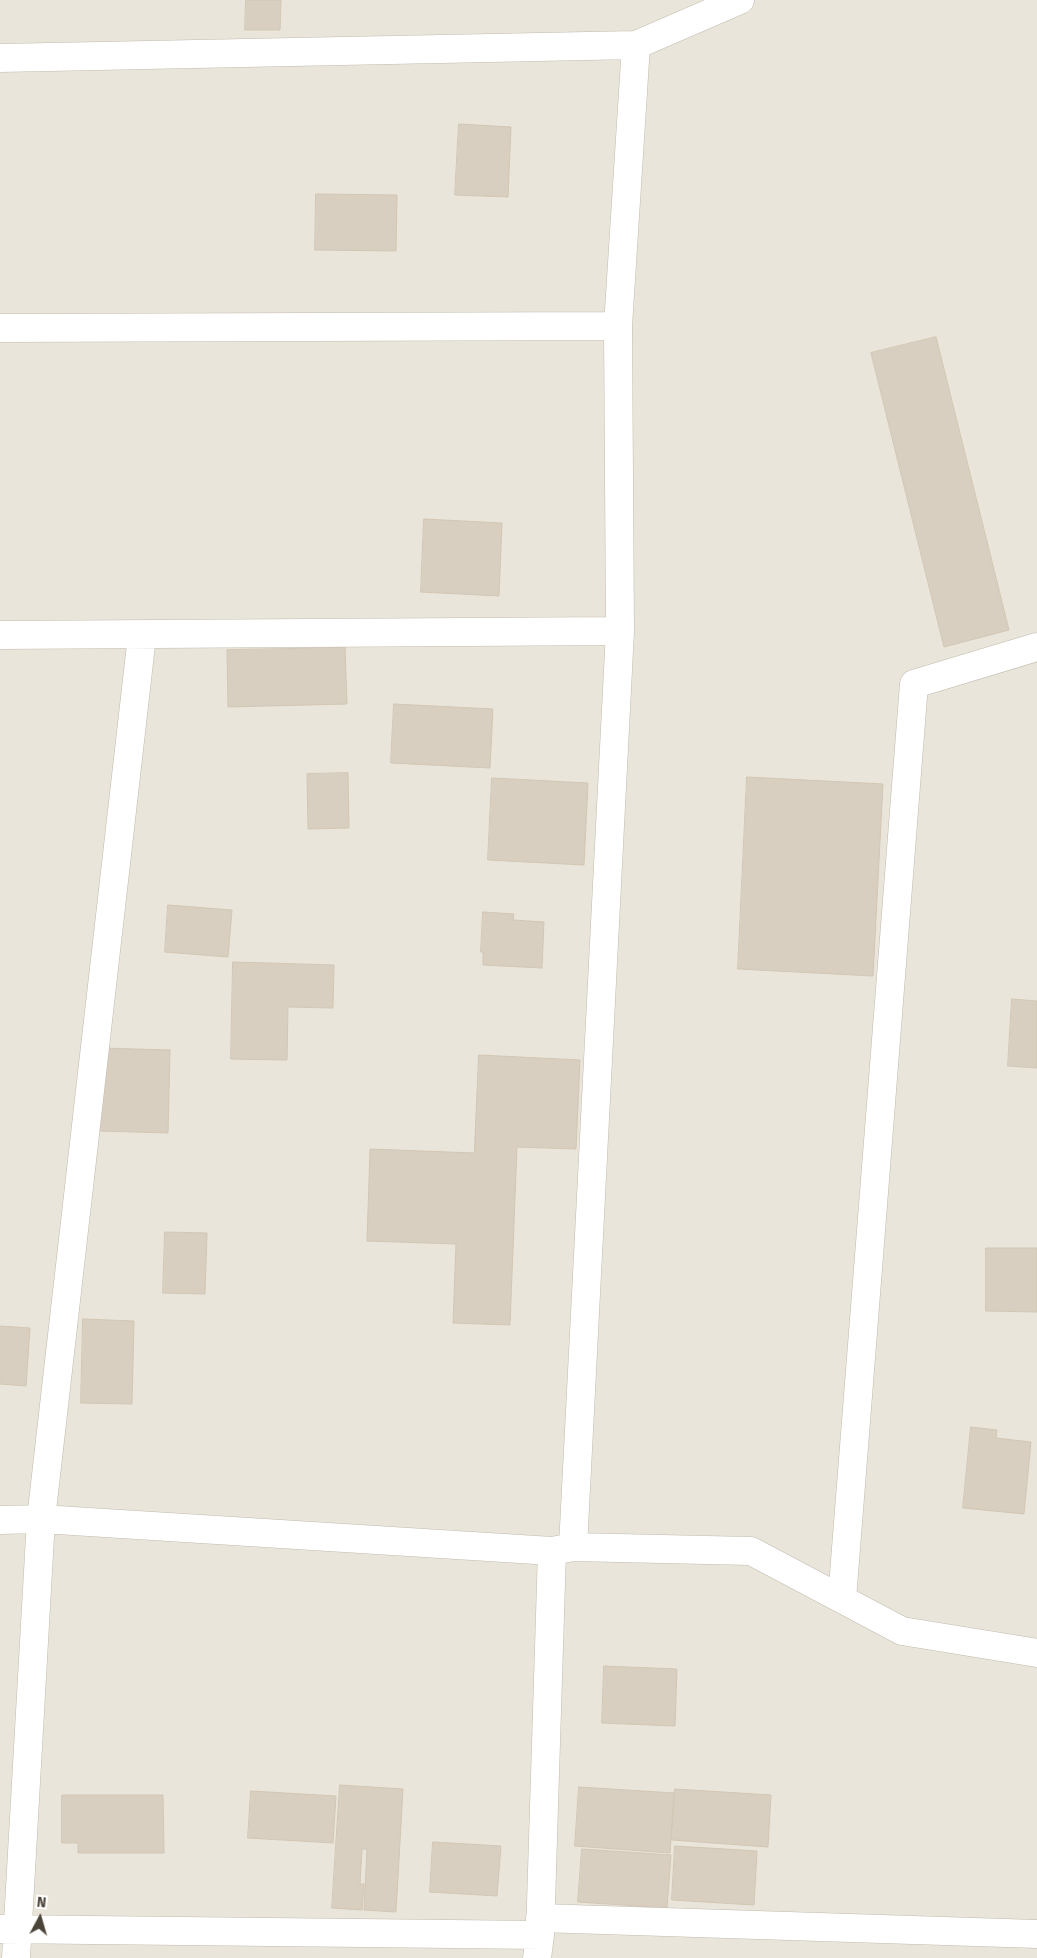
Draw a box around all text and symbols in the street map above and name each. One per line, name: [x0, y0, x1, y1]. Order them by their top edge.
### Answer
north arrow: [15, 1893, 65, 1943]
text: N: [36, 1894, 47, 1912]

